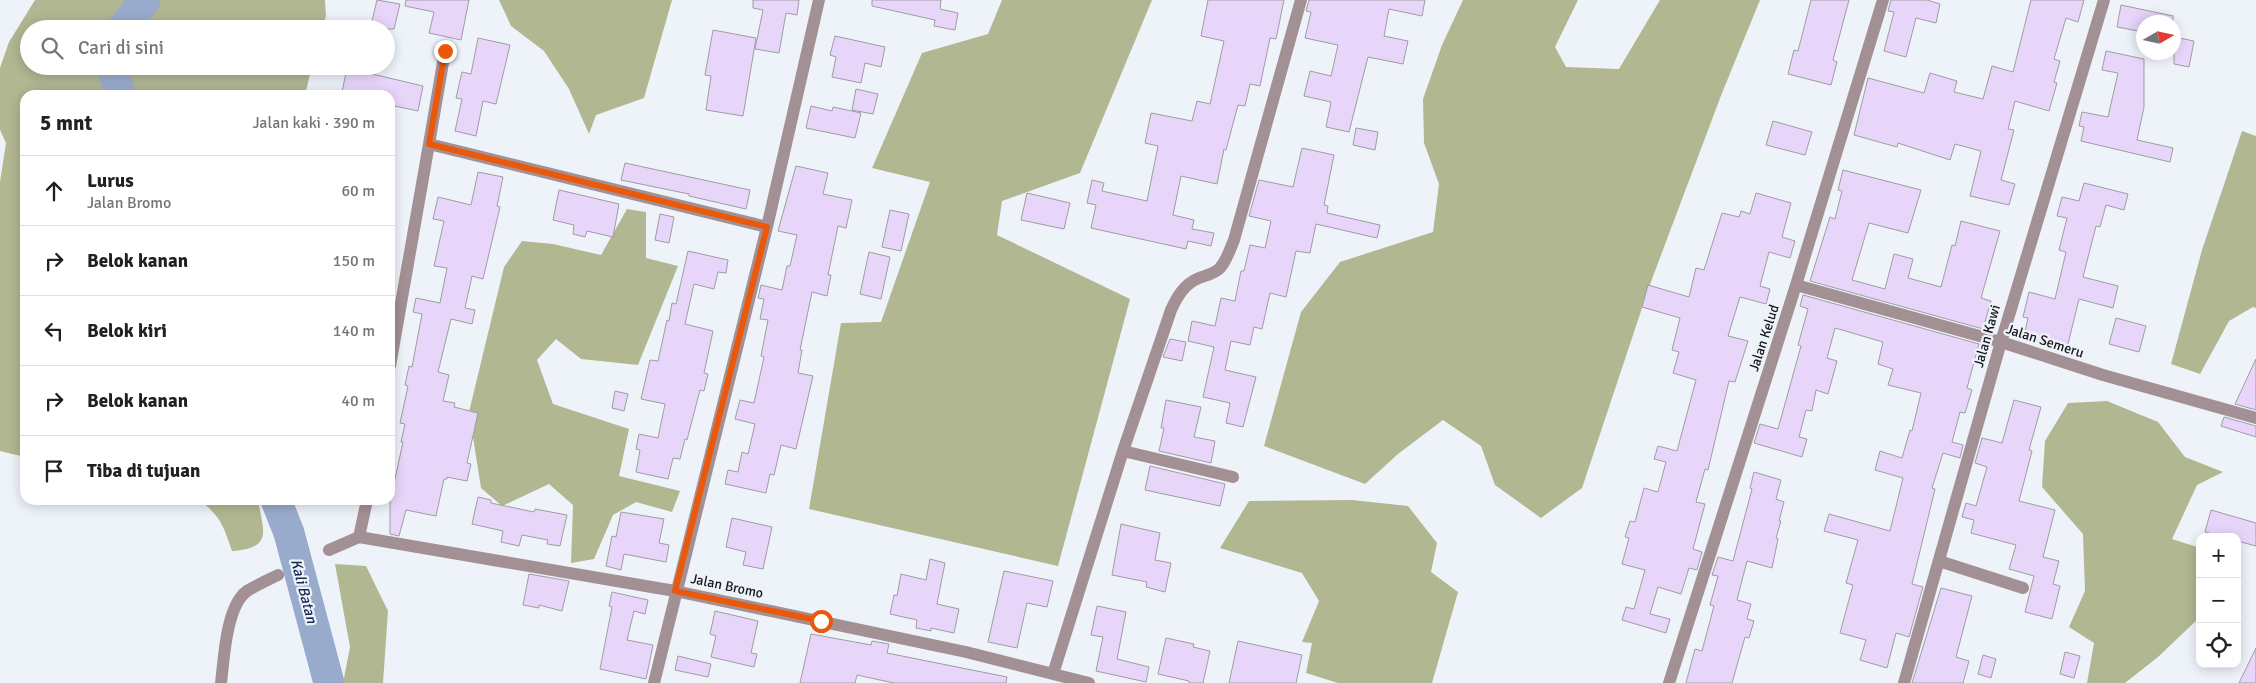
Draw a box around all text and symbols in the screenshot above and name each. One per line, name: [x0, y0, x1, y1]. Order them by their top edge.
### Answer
north arrow: [2136, 15, 2181, 60]
search box: [20, 20, 395, 75]
icon: search: [38, 34, 66, 62]
text: Cari di sini: [78, 36, 164, 60]
route end: [434, 40, 457, 63]
text: 5 mnt: [40, 110, 92, 136]
text: Jalan kaki · 390 m: [253, 113, 375, 133]
text: Lurus: [87, 169, 134, 193]
icon: ahead: [40, 177, 68, 205]
text: 60 m: [341, 181, 375, 201]
text: Jalan Bromo: [87, 193, 171, 213]
icon: right: [40, 247, 68, 275]
text: Belok kanan: [87, 249, 188, 273]
text: 150 m: [333, 251, 375, 271]
street label: Jalan Kelud: [1745, 303, 1783, 373]
street label: Jalan Kawi: [1970, 303, 2004, 369]
icon: left: [40, 317, 68, 345]
text: Belok kiri: [87, 319, 167, 343]
street label: Jalan Semeru: [2004, 320, 2086, 362]
text: 140 m: [333, 321, 375, 341]
icon: right: [40, 387, 68, 415]
text: Belok kanan: [87, 389, 188, 413]
text: 40 m: [341, 391, 375, 411]
icon: arrive: [40, 457, 68, 485]
text: Tiba di tujuan: [87, 459, 200, 483]
map controls: [2196, 533, 2241, 668]
button: +: [2196, 533, 2241, 578]
water label: Kali Batan: [287, 557, 321, 626]
street label: Jalan Bromo: [689, 570, 765, 602]
button: −: [2196, 578, 2241, 623]
route start: [810, 610, 833, 633]
button: locate: [2196, 623, 2241, 668]

